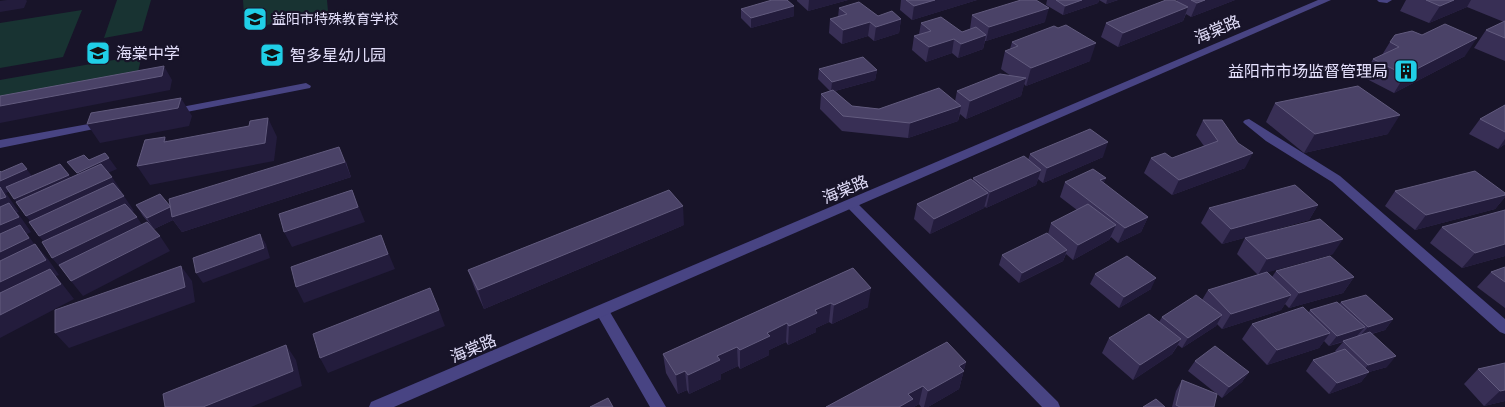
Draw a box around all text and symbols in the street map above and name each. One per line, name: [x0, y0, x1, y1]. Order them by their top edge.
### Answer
school or university icon: 益阳市特殊教育学校: [242, 6, 268, 32]
place label: 益阳市特殊教育学校: [272, 11, 398, 27]
street label: 海棠路: [1191, 11, 1243, 48]
school or university icon: 海棠中学: [85, 40, 111, 66]
school or university icon: 智多星幼儿园: [259, 42, 285, 68]
place label: 海棠中学: [116, 44, 180, 63]
place label: 智多星幼儿园: [290, 46, 386, 65]
building icon: 益阳市市场监督管理局: [1393, 58, 1419, 84]
place label: 益阳市市场监督管理局: [1228, 62, 1388, 81]
street label: 海棠路: [819, 171, 871, 208]
street label: 海棠路: [447, 330, 499, 367]

